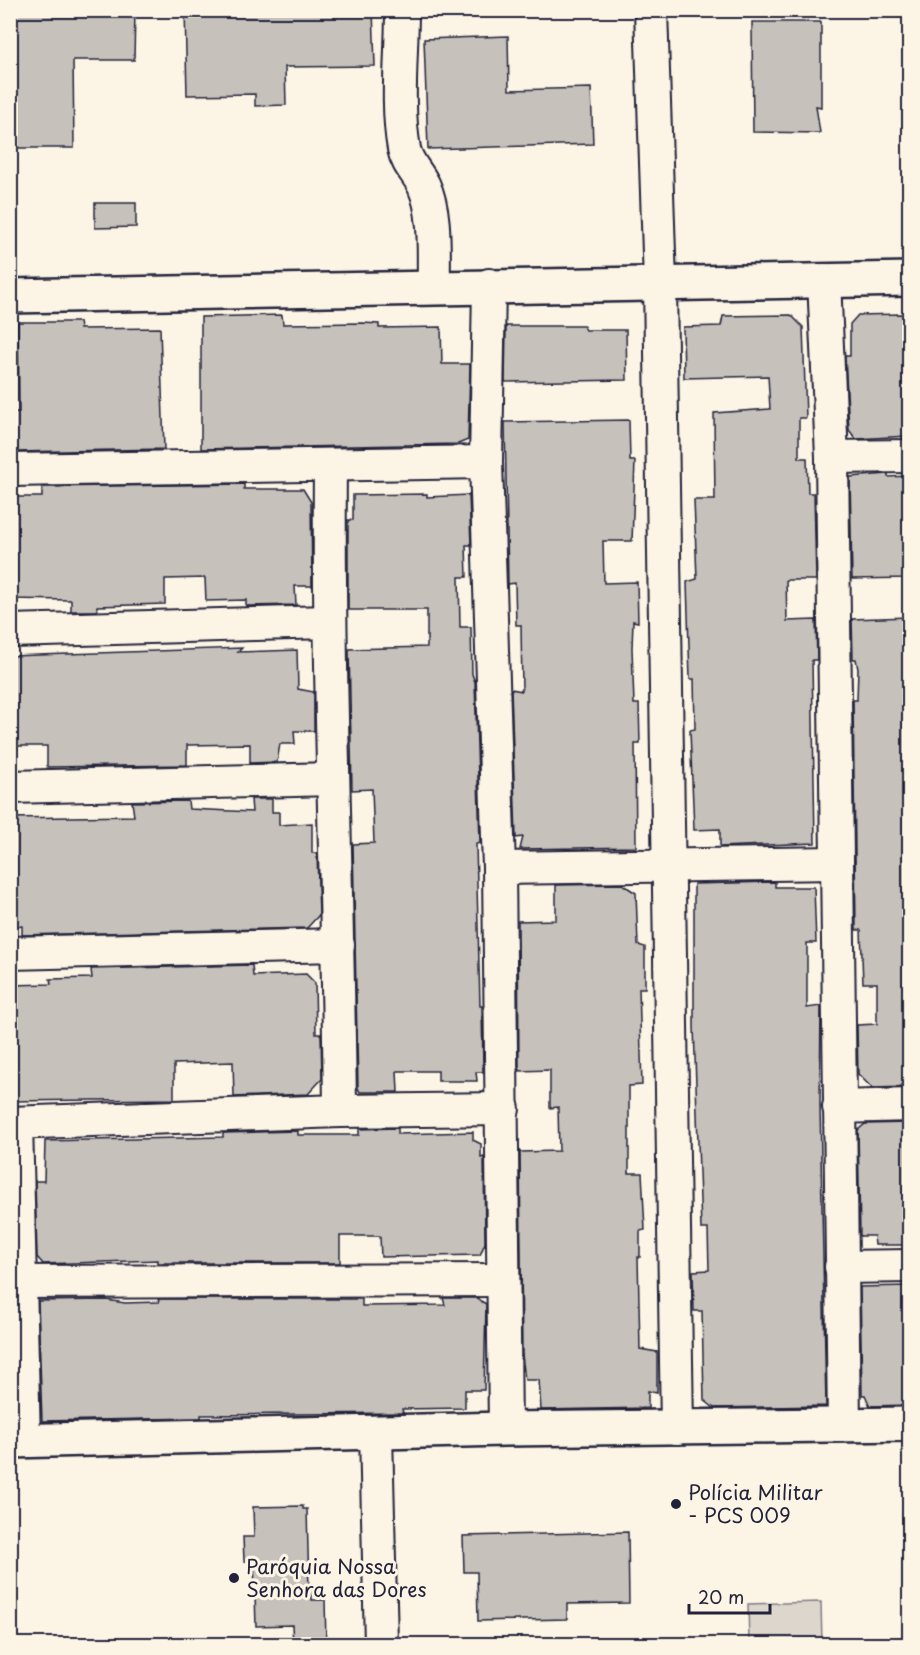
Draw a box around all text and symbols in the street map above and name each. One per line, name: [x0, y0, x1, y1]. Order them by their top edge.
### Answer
place label: Polícia Militar - PCS 009: [688, 1477, 822, 1530]
marker: Polícia Militar - PCS 009: [669, 1497, 683, 1511]
place label: Paróquia Nossa Senhora das Dores: [246, 1551, 427, 1604]
marker: Paróquia Nossa Senhora das Dores: [227, 1571, 241, 1585]
scale bar: [689, 1577, 770, 1615]
text: 20 m: [698, 1583, 744, 1610]

